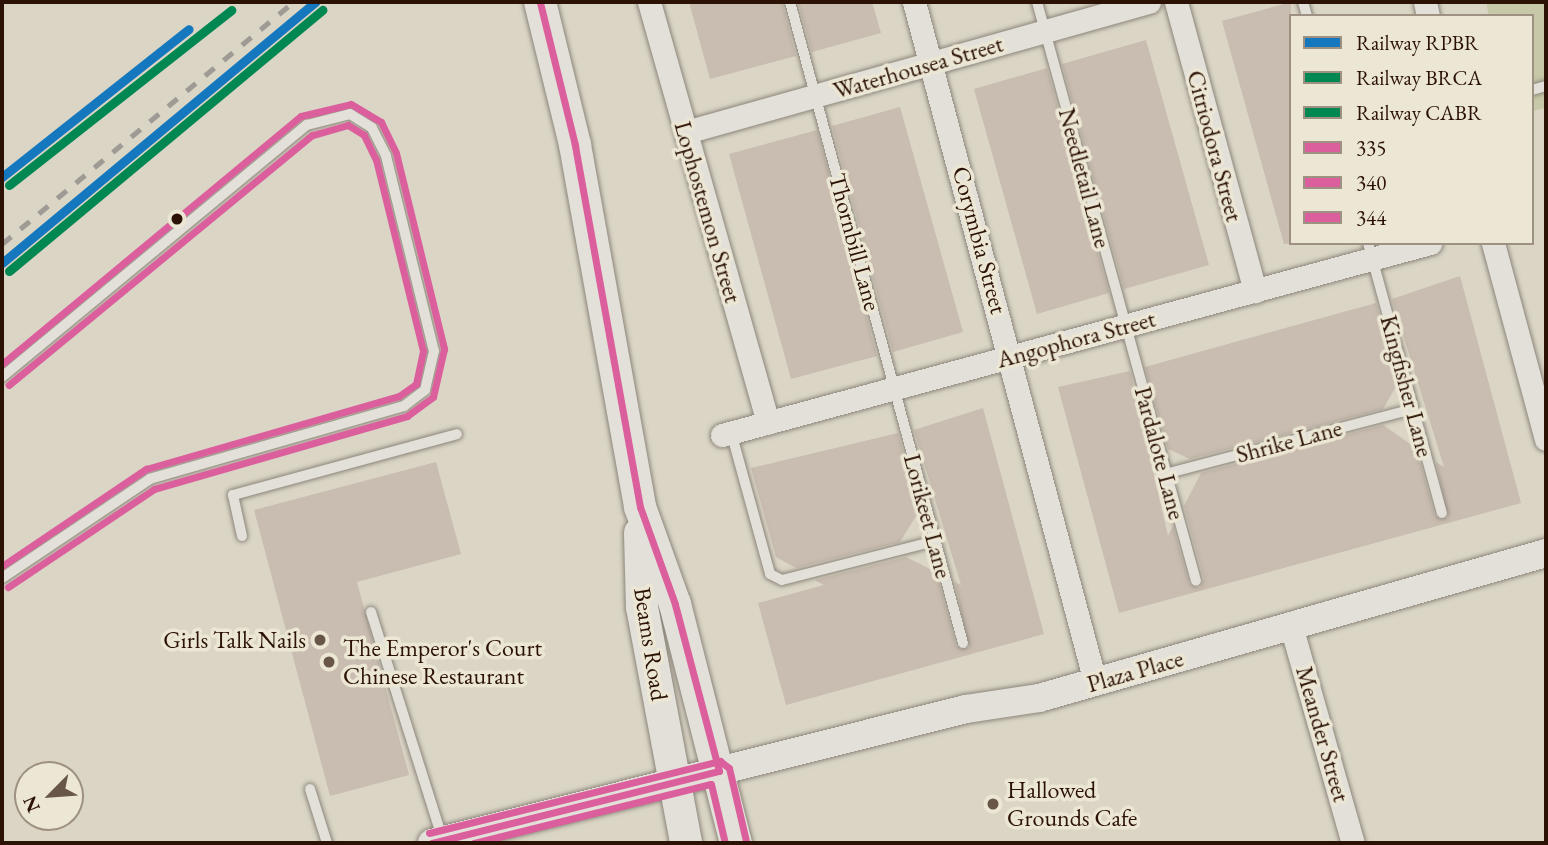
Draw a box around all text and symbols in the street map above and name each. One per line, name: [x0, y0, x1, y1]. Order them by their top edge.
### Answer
legend: [1289, 14, 1534, 245]
street label: Waterhousea Street: [830, 29, 1006, 105]
text: Railway RPBR: [1356, 29, 1479, 56]
text: Railway BRCA: [1356, 64, 1482, 91]
street label: Citriodora Street: [1181, 67, 1249, 225]
text: Railway CABR: [1356, 99, 1482, 126]
street label: Needletail Lane: [1052, 105, 1118, 251]
street label: Lophostemon Street: [668, 118, 748, 306]
text: 335: [1356, 134, 1386, 161]
street label: Corymbia Street: [946, 163, 1014, 317]
text: 340: [1356, 169, 1386, 196]
street label: Thornbill Lane: [823, 170, 887, 314]
text: 344: [1356, 204, 1386, 231]
unlabelled marker: [170, 212, 184, 226]
street label: Angophora Street: [994, 304, 1158, 374]
street label: Kingfisher Lane: [1374, 312, 1440, 460]
street label: Pardalote Lane: [1128, 383, 1192, 523]
street label: Shrike Lane: [1233, 413, 1345, 469]
street label: Lorikeet Lane: [898, 451, 958, 581]
street label: Beams Road: [628, 585, 674, 703]
place label: Girls Talk Nails: [163, 626, 306, 654]
marker: Girls Talk Nails: [312, 632, 328, 648]
place label: The Emperor's Court Chinese Restaurant: [343, 634, 542, 690]
street label: Plaza Place: [1084, 644, 1186, 698]
marker: The Emperor's Court Chinese Restaurant: [321, 654, 337, 670]
street label: Meander Street: [1290, 663, 1356, 805]
north arrow: [14, 761, 84, 831]
place label: Hallowed Grounds Cafe: [1007, 776, 1137, 832]
text: N: [17, 792, 46, 816]
marker: Hallowed Grounds Cafe: [985, 796, 1001, 812]

